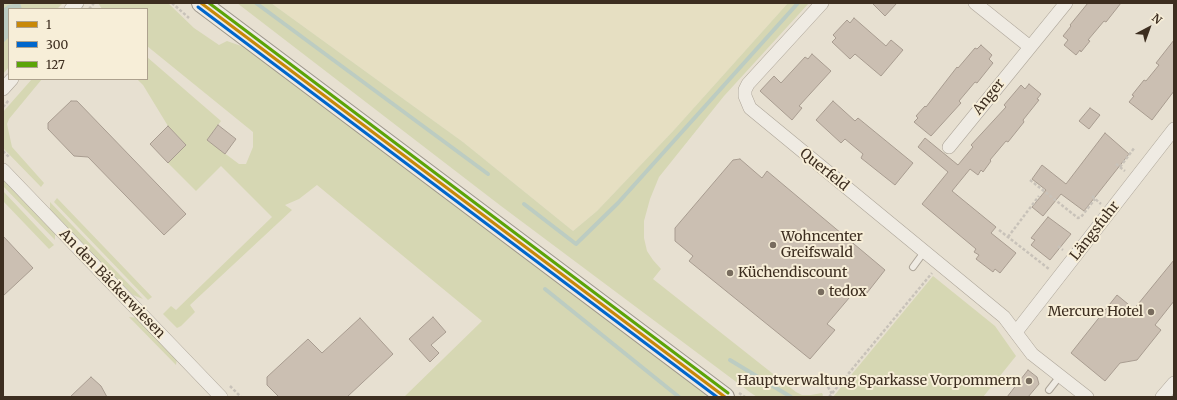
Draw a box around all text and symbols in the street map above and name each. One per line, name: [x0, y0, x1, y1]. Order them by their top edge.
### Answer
legend: [8, 8, 148, 80]
north arrow: [1129, 8, 1169, 48]
text: N: [1149, 11, 1165, 27]
text: 1: [46, 17, 51, 32]
text: 300: [46, 37, 68, 52]
text: 127: [46, 57, 65, 72]
street label: Anger: [970, 76, 1008, 118]
street label: Querfeld: [796, 145, 852, 195]
street label: Längsfuhr: [1067, 198, 1123, 264]
street label: An den Bäckerwiesen: [56, 226, 168, 342]
place label: Wohncenter Greifswald: [781, 229, 863, 262]
marker: Wohncenter Greifswald: [768, 240, 778, 250]
place label: Küchendiscount: [738, 265, 847, 281]
marker: Küchendiscount: [725, 268, 735, 278]
place label: tedox: [829, 284, 866, 300]
marker: tedox: [816, 287, 826, 297]
place label: Mercure Hotel: [1048, 304, 1143, 320]
marker: Mercure Hotel: [1146, 307, 1156, 317]
place label: Hauptverwaltung Sparkasse Vorpommern: [737, 373, 1021, 389]
marker: Hauptverwaltung Sparkasse Vorpommern: [1024, 376, 1034, 386]

